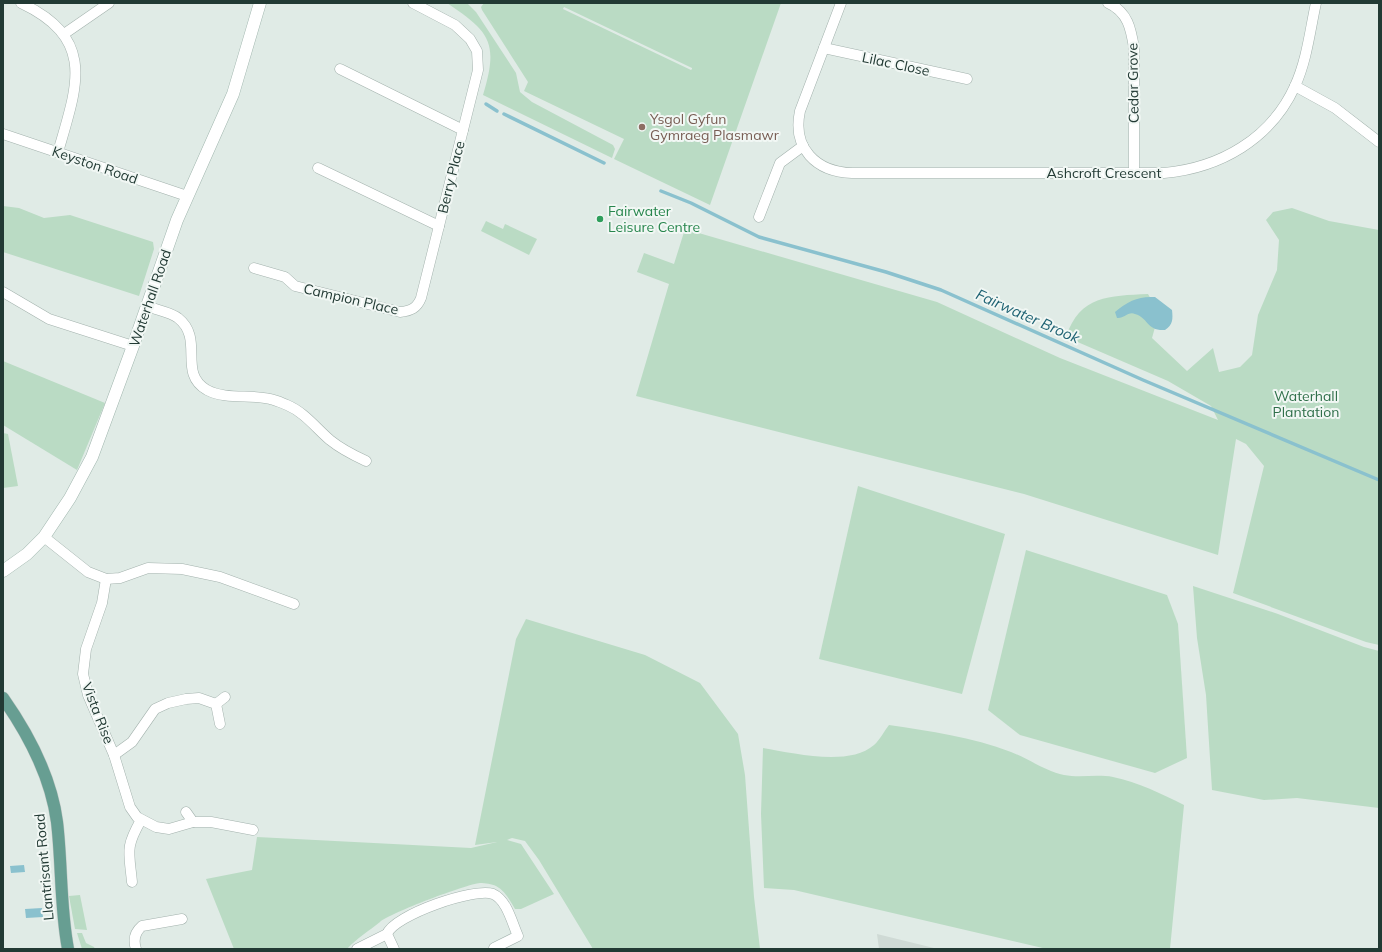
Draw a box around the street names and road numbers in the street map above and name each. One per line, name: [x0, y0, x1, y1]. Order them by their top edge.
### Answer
street label: Cedar Grove: [1123, 43, 1143, 123]
street label: Lilac Close: [861, 48, 931, 80]
street label: Berry Place: [433, 139, 469, 215]
street label: Keyston Road: [50, 142, 140, 188]
street label: Ashcroft Crescent: [1047, 164, 1161, 182]
street label: Waterhall Road: [125, 247, 175, 349]
street label: Campion Place: [302, 279, 400, 319]
street label: Vista Rise: [78, 680, 118, 746]
street label: Llantrisant Road: [30, 813, 58, 921]

